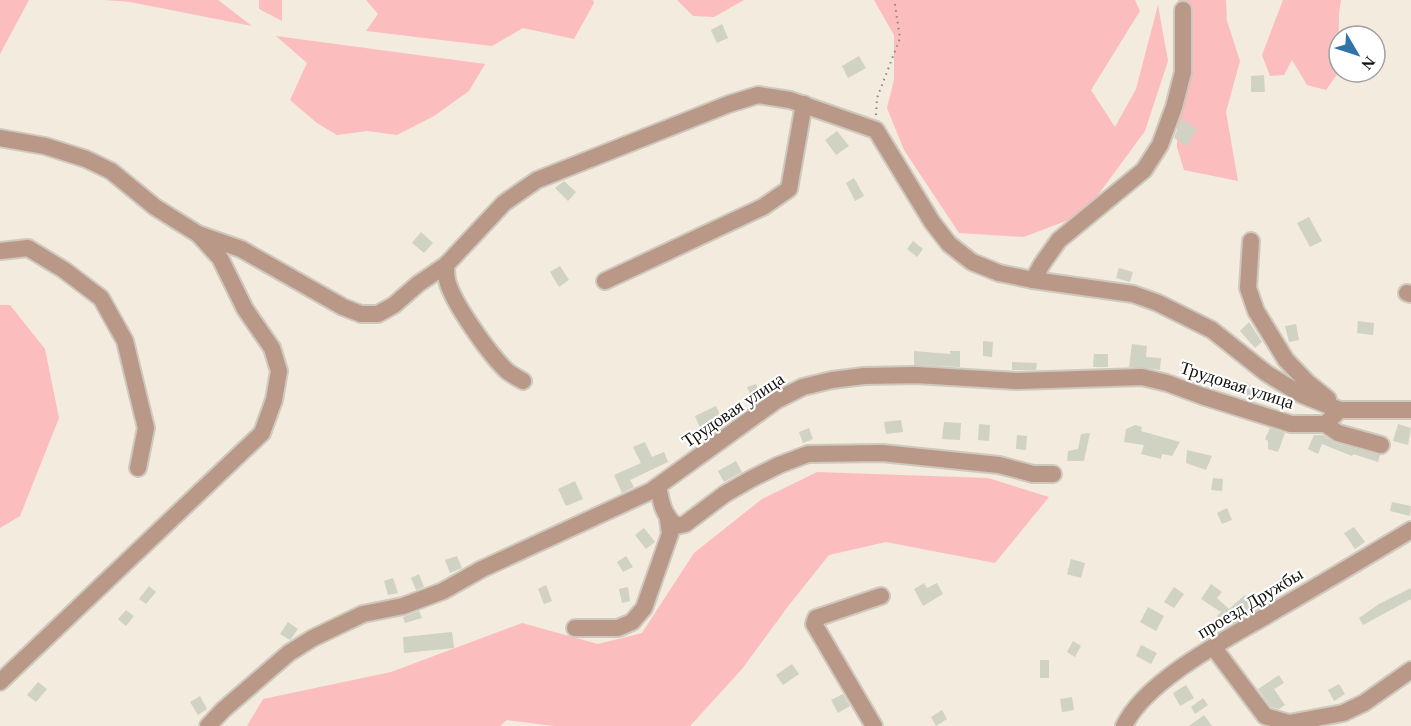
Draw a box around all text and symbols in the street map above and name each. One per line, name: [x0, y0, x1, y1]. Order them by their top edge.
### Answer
north arrow: [1327, 24, 1387, 84]
text: N: [1358, 53, 1379, 73]
street label: Трудовая улица: [1178, 357, 1296, 413]
street label: Трудовая улица: [678, 369, 788, 451]
street label: проезд Дружбы: [1194, 564, 1306, 642]

